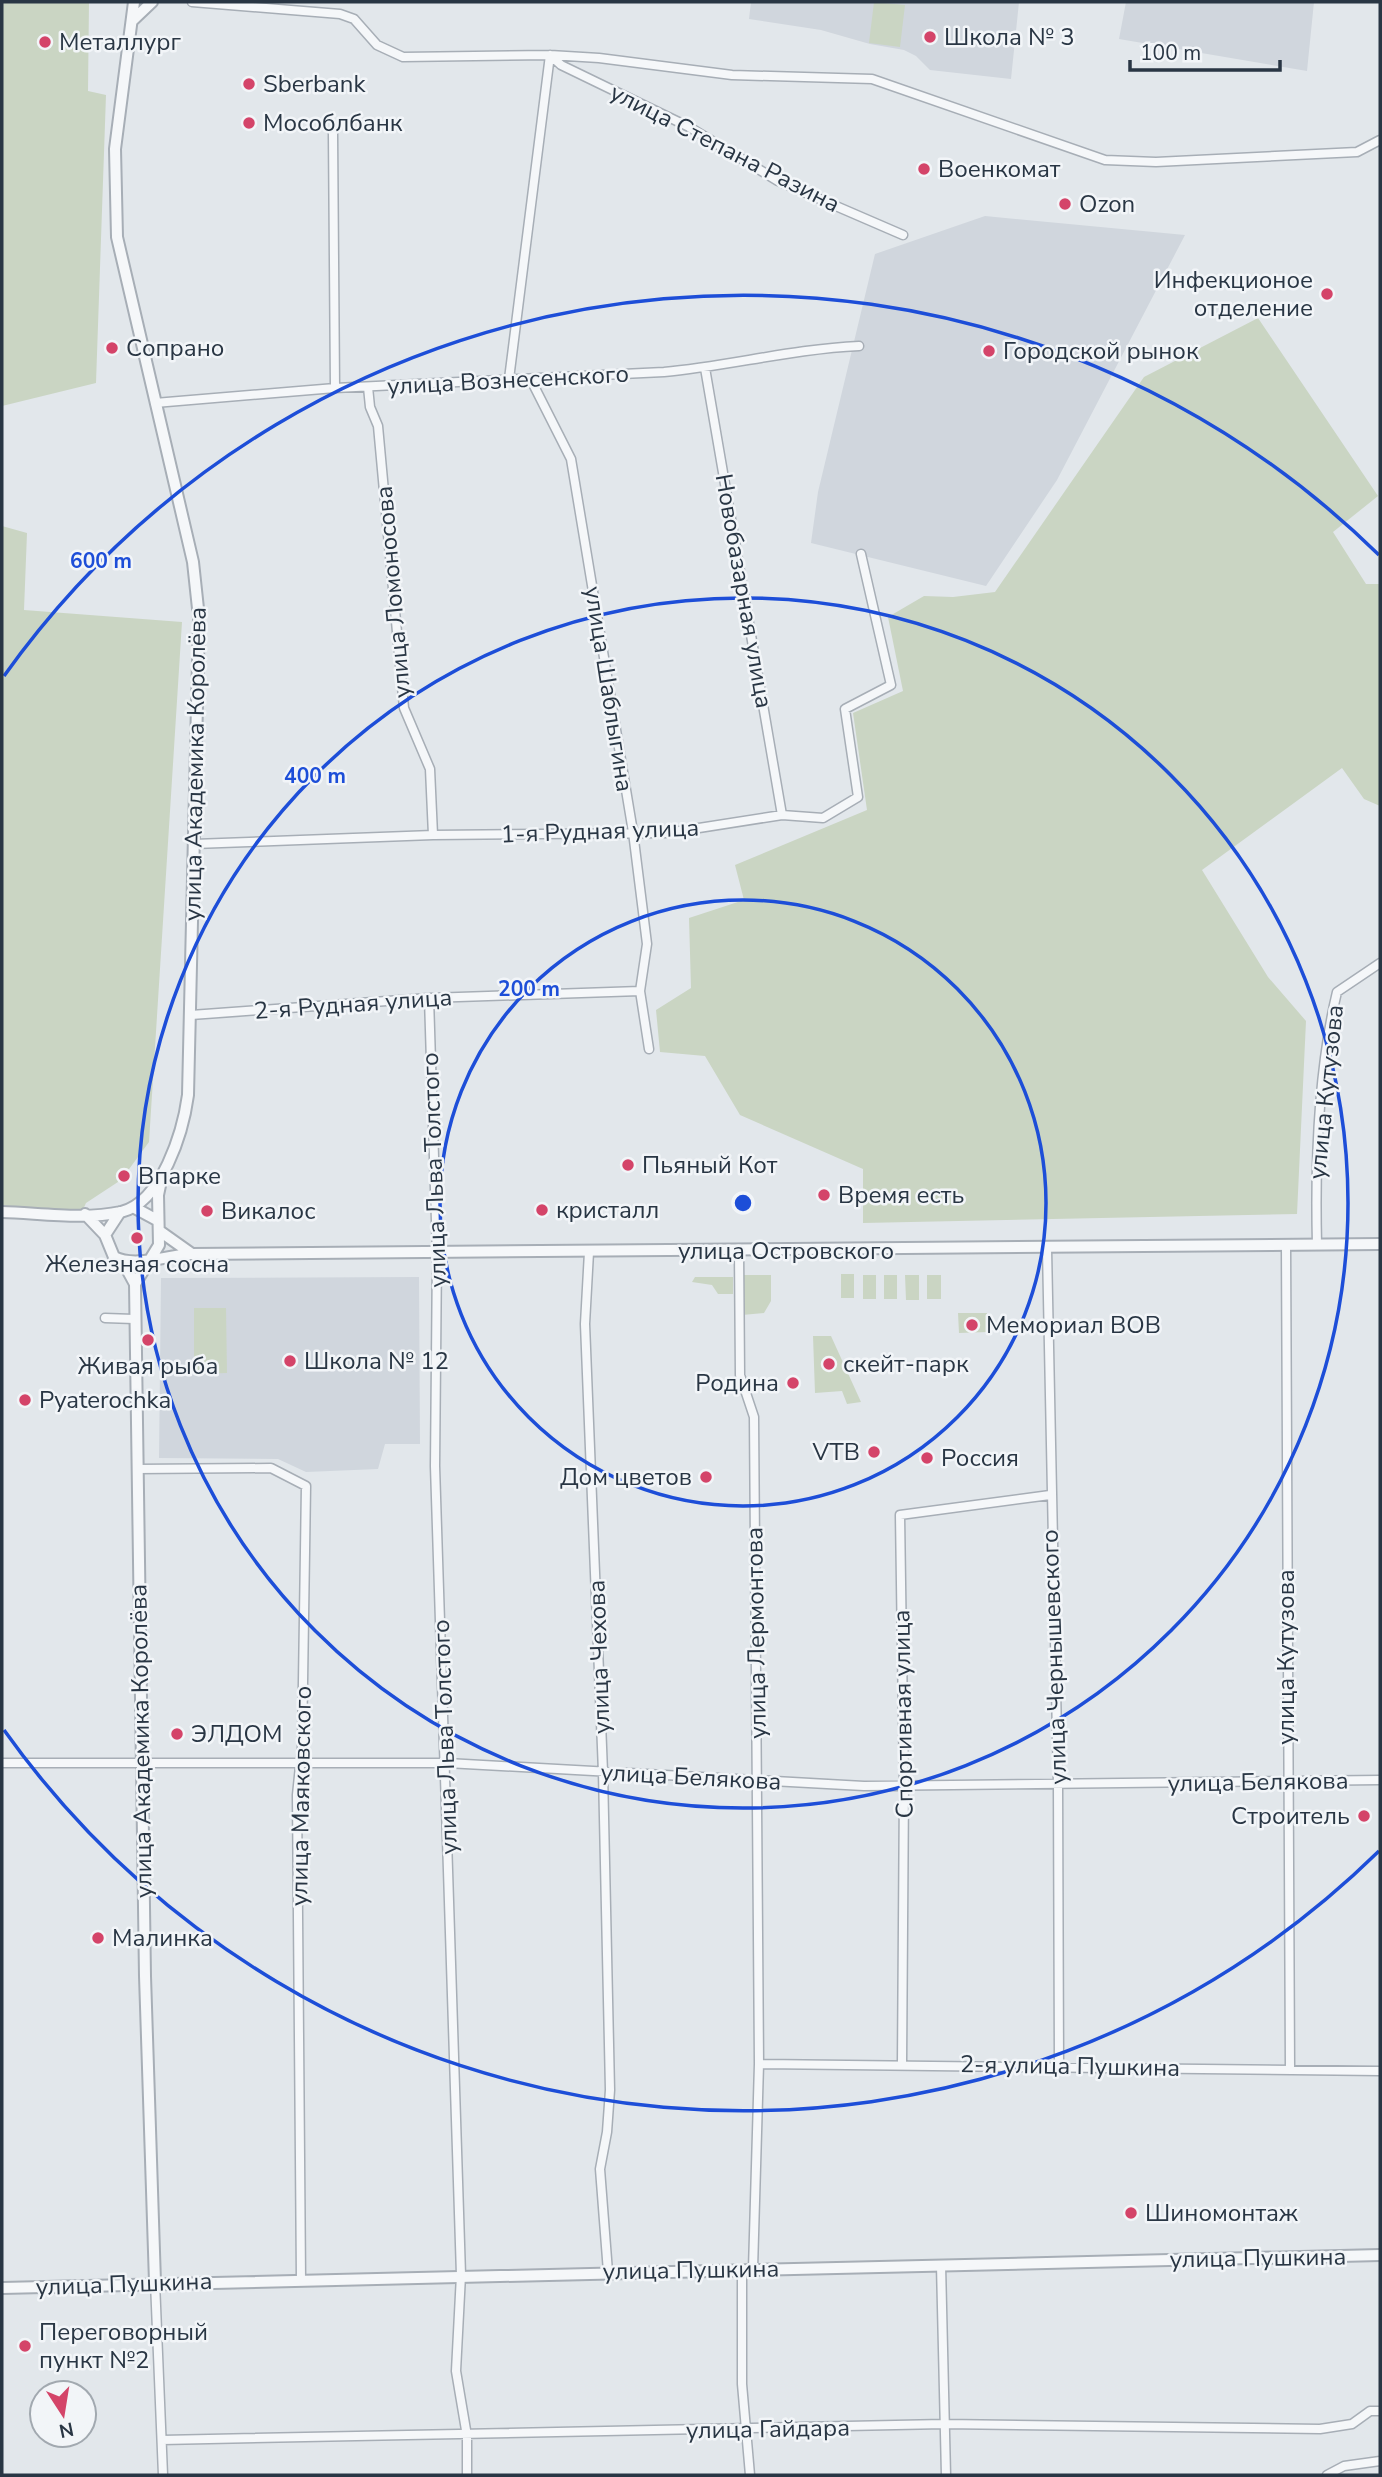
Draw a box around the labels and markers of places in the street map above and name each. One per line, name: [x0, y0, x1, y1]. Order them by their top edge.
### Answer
place label: Школа № 3: [944, 21, 1075, 53]
place label: Металлург: [59, 26, 181, 58]
marker: Школа № 3: [922, 29, 938, 45]
marker: Металлург: [37, 34, 53, 50]
place label: Sberbank: [263, 68, 366, 100]
marker: Sberbank: [241, 76, 257, 92]
place label: Мособлбанк: [263, 107, 403, 139]
marker: Мособлбанк: [241, 115, 257, 131]
place label: Военкомат: [938, 153, 1061, 185]
marker: Военкомат: [916, 161, 932, 177]
place label: Ozon: [1079, 188, 1135, 220]
marker: Ozon: [1057, 196, 1073, 212]
place label: Инфекционое отделение: [1154, 264, 1313, 324]
marker: Инфекционое отделение: [1319, 286, 1335, 302]
place label: Сопрано: [126, 332, 224, 364]
place label: Городской рынок: [1003, 335, 1199, 367]
marker: Сопрано: [104, 340, 120, 356]
marker: Городской рынок: [981, 343, 997, 359]
place label: Пьяный Кот: [642, 1149, 778, 1181]
marker: Пьяный Кот: [620, 1157, 636, 1173]
place label: Впарке: [138, 1160, 221, 1192]
marker: Впарке: [116, 1168, 132, 1184]
place label: Время есть: [838, 1179, 964, 1211]
marker: Время есть: [816, 1187, 832, 1203]
centre of rings: [731, 1191, 755, 1215]
place label: кристалл: [556, 1194, 659, 1226]
place label: Викалос: [221, 1195, 316, 1227]
marker: кристалл: [534, 1202, 550, 1218]
marker: Викалос: [199, 1203, 215, 1219]
marker: Железная сосна: [129, 1230, 145, 1246]
place label: Железная сосна: [45, 1248, 229, 1280]
place label: Мемориал ВОВ: [986, 1309, 1161, 1341]
marker: Мемориал ВОВ: [964, 1317, 980, 1333]
marker: Живая рыба: [140, 1332, 156, 1348]
place label: Школа № 12: [304, 1345, 449, 1377]
place label: скейт-парк: [843, 1348, 969, 1380]
place label: Живая рыба: [78, 1350, 218, 1382]
marker: Школа № 12: [282, 1353, 298, 1369]
marker: скейт-парк: [821, 1356, 837, 1372]
place label: Родина: [695, 1367, 779, 1399]
marker: Родина: [785, 1375, 801, 1391]
place label: Pyaterochka: [39, 1384, 171, 1416]
marker: Pyaterochka: [17, 1392, 33, 1408]
place label: VTB: [811, 1436, 860, 1468]
place label: Россия: [941, 1442, 1019, 1474]
marker: VTB: [866, 1444, 882, 1460]
marker: Россия: [919, 1450, 935, 1466]
place label: Дом цветов: [560, 1461, 692, 1493]
marker: Дом цветов: [698, 1469, 714, 1485]
place label: ЭЛДОМ: [191, 1718, 283, 1750]
marker: ЭЛДОМ: [169, 1726, 185, 1742]
place label: Строитель: [1231, 1800, 1350, 1832]
marker: Строитель: [1356, 1808, 1372, 1824]
place label: Малинка: [112, 1922, 213, 1954]
marker: Малинка: [90, 1930, 106, 1946]
place label: Шиномонтаж: [1145, 2197, 1298, 2229]
marker: Шиномонтаж: [1123, 2205, 1139, 2221]
place label: Переговорный пункт №2: [39, 2316, 208, 2376]
marker: Переговорный пункт №2: [17, 2338, 33, 2354]

